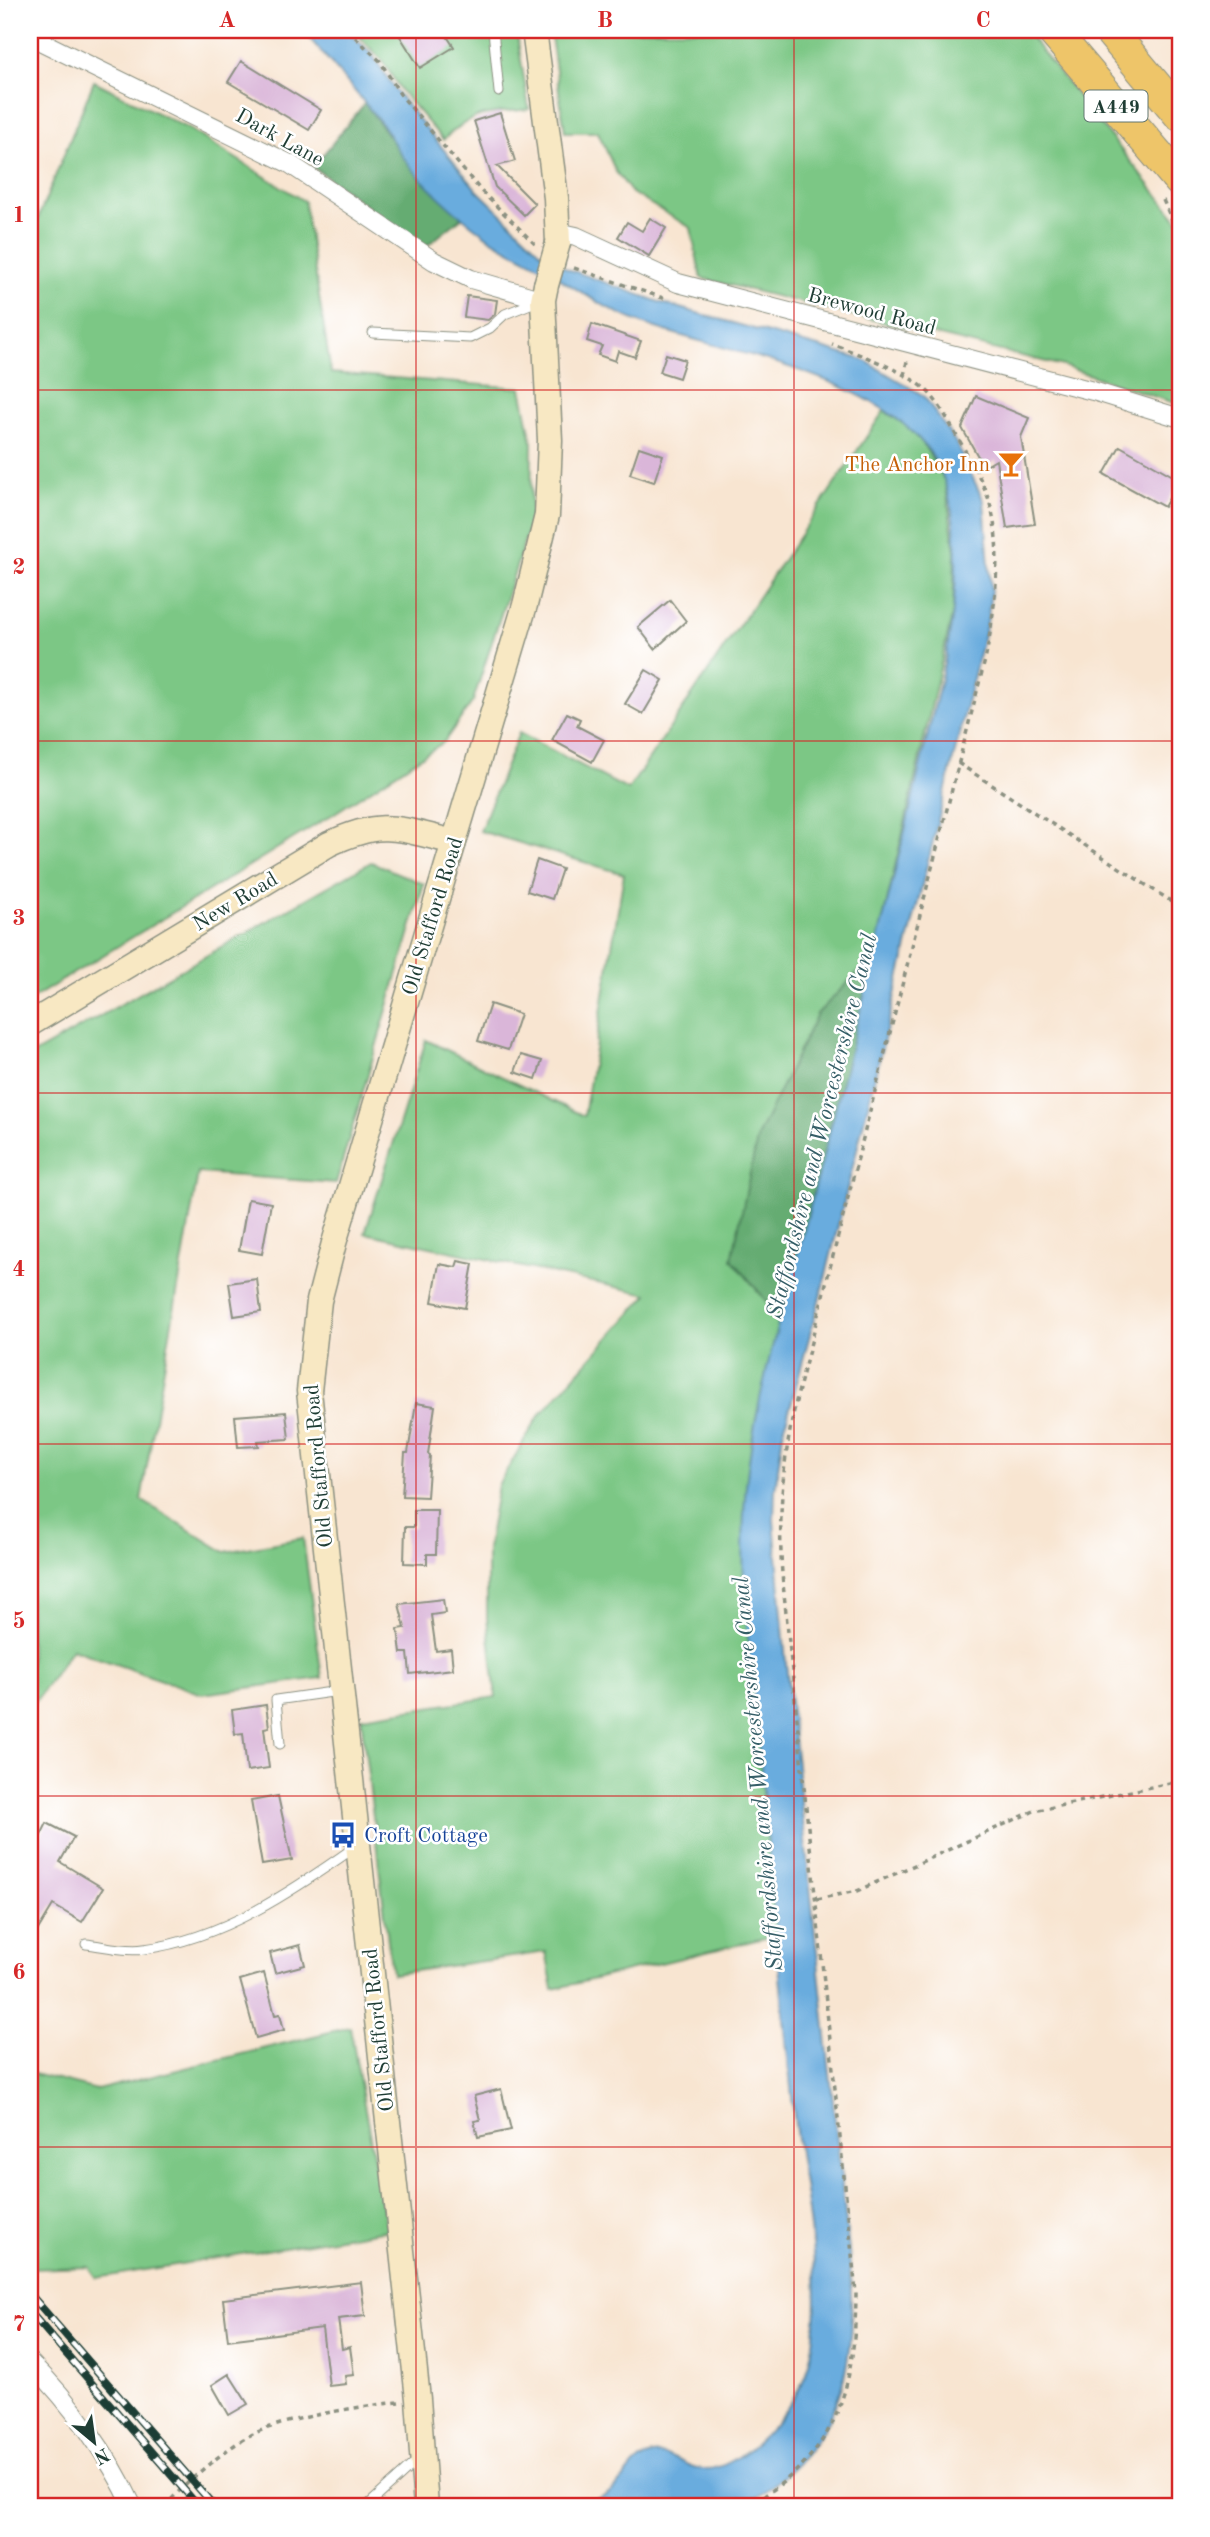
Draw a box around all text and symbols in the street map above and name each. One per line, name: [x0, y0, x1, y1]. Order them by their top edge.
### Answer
text: A: [218, 9, 236, 32]
text: B: [597, 9, 613, 32]
text: C: [975, 9, 991, 32]
road number: A449: [1084, 90, 1148, 122]
street label: Dark Lane: [231, 105, 327, 171]
text: 1: [12, 204, 26, 227]
street label: Brewood Road: [805, 285, 938, 340]
bar icon: The Anchor Inn: [996, 449, 1026, 479]
place label: The Anchor Inn: [844, 455, 990, 476]
text: 2: [12, 556, 26, 579]
street label: Old Stafford Road: [399, 835, 468, 998]
street label: New Road: [190, 869, 282, 936]
text: 3: [12, 907, 26, 930]
water label: Staffordshire and Worcestershire Canal: [763, 931, 883, 1321]
text: 4: [12, 1258, 26, 1281]
street label: Old Stafford Road: [302, 1383, 337, 1549]
water label: Staffordshire and Worcestershire Canal: [730, 1575, 788, 1972]
text: 5: [12, 1610, 26, 1633]
bus stop icon: Croft Cottage: [328, 1820, 358, 1850]
place label: Croft Cottage: [364, 1826, 488, 1847]
street label: Old Stafford Road: [360, 1947, 399, 2113]
text: 6: [12, 1961, 26, 1984]
text: 7: [12, 2313, 26, 2336]
north arrow: [60, 2408, 130, 2478]
text: N: [90, 2443, 112, 2467]

